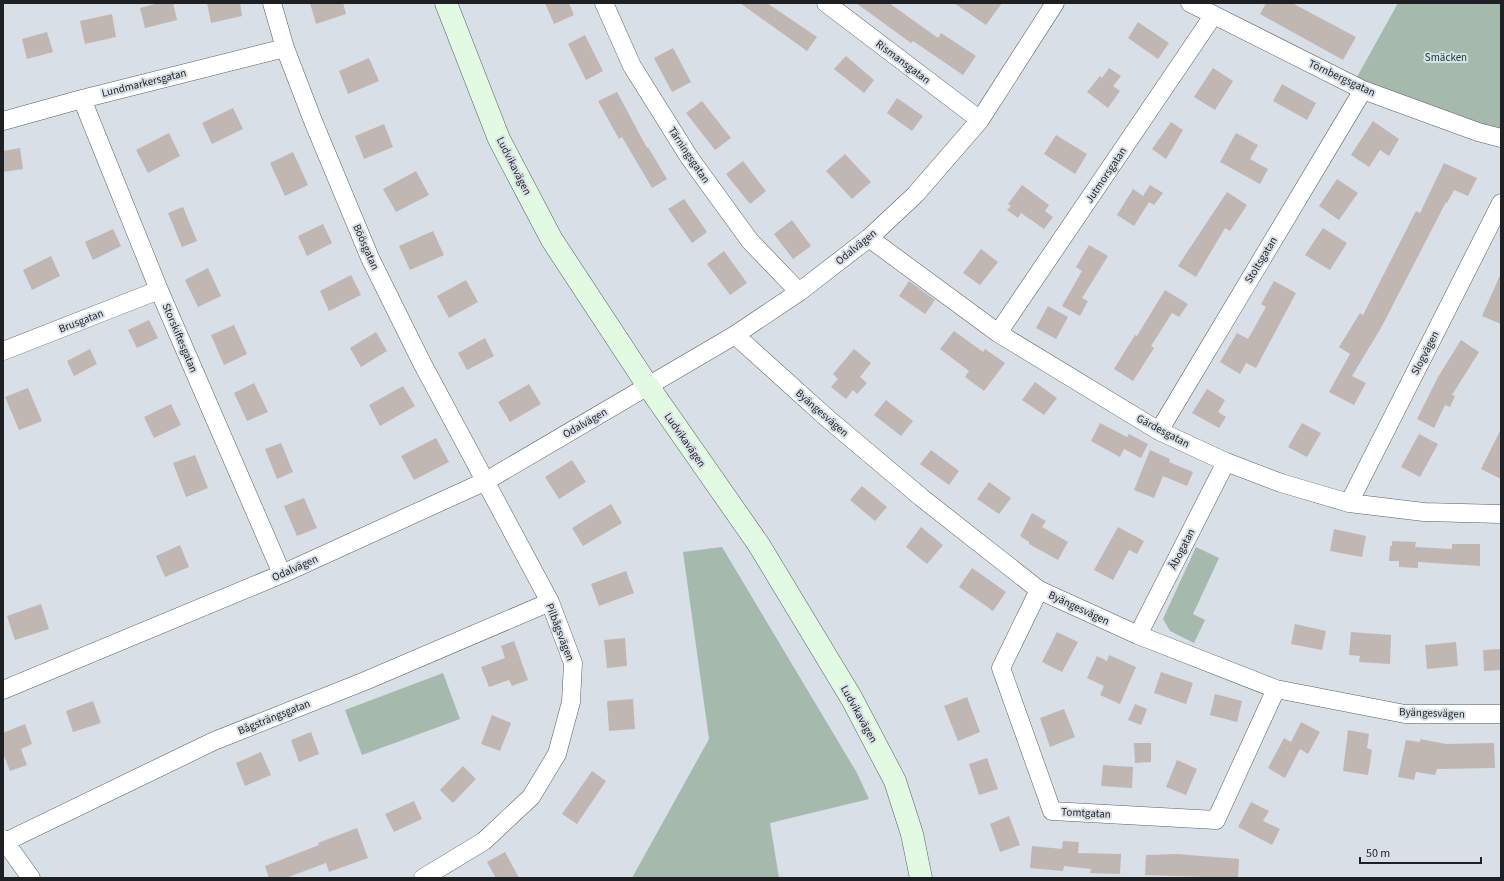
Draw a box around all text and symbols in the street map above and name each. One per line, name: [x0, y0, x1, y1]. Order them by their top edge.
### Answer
street label: Rismansgatan: [873, 37, 933, 87]
park label: Smäcken: [1425, 50, 1467, 65]
street label: Törnbergsgatan: [1306, 56, 1378, 100]
street label: Lundmarkersgatan: [100, 65, 188, 101]
street label: Tärningsgatan: [665, 124, 713, 186]
street label: Ludvikavägen: [493, 134, 535, 198]
street label: Jutmorsgatan: [1082, 144, 1130, 206]
street label: Böösgatan: [349, 222, 383, 272]
street label: Odalvägen: [832, 226, 880, 268]
street label: Stoltsgatan: [1241, 234, 1281, 286]
street label: Storskiftesgatan: [159, 301, 201, 375]
street label: Brusgatan: [57, 306, 105, 336]
street label: Slogvägen: [1408, 328, 1442, 378]
street label: Byängesvägen: [792, 386, 852, 440]
street label: Odalvägen: [560, 404, 610, 442]
street label: Ludvikavägen: [661, 410, 709, 470]
street label: Gärdesgatan: [1134, 411, 1192, 451]
street label: Åbogatan: [1165, 526, 1199, 572]
street label: Odalvägen: [270, 551, 320, 585]
street label: Byängesvägen: [1046, 587, 1112, 629]
street label: Pilbågsvägen: [542, 601, 578, 663]
street label: Ludvikavägen: [837, 683, 881, 745]
street label: Bågsträngsgatan: [236, 696, 312, 738]
street label: Byängesvägen: [1399, 704, 1465, 722]
street label: Tomtgatan: [1061, 804, 1111, 822]
scale bar: [1360, 839, 1481, 865]
text: 50 m: [1366, 845, 1390, 862]

